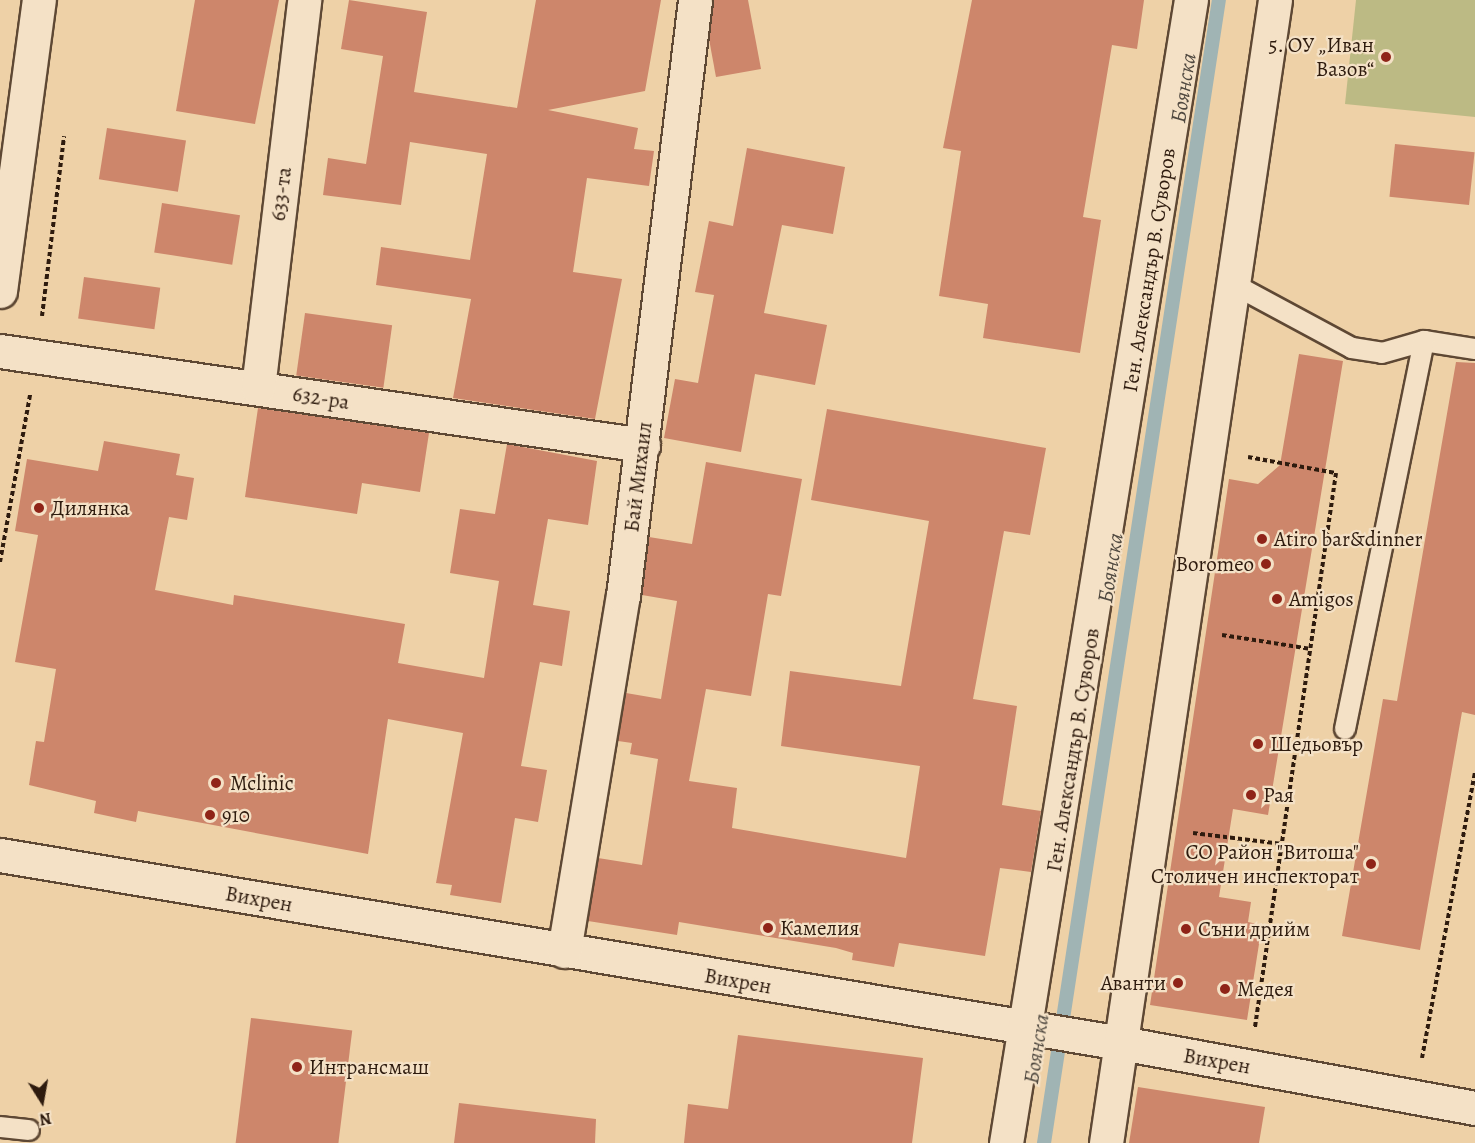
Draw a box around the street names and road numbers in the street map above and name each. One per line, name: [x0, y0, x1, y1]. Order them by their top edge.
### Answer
street label: Ген. Александър В. Суворов: [1117, 146, 1181, 394]
street label: 633-та: [265, 166, 297, 222]
street label: 632-ра: [291, 381, 351, 415]
street label: Бай Михаил: [619, 420, 657, 534]
street label: Ген. Александър В. Суворов: [1041, 626, 1105, 874]
street label: Вихрен: [223, 881, 295, 917]
street label: Вихрен: [702, 963, 774, 999]
street label: Вихрен: [1181, 1043, 1253, 1079]

